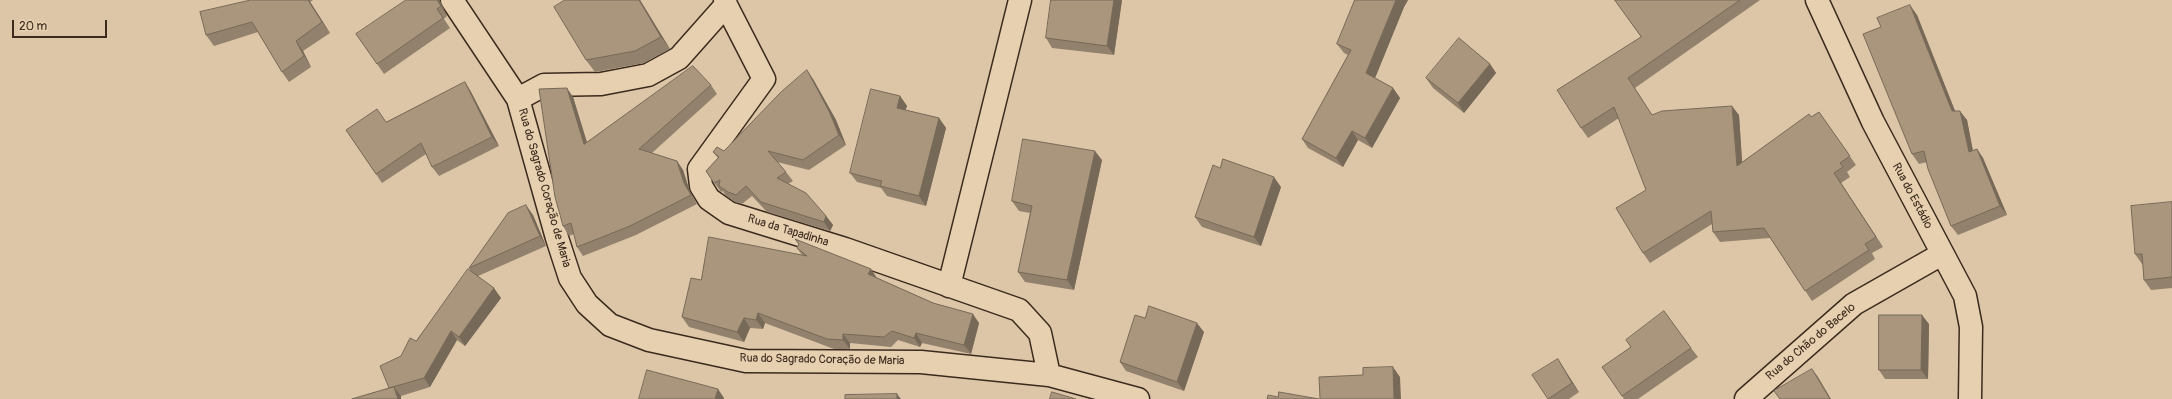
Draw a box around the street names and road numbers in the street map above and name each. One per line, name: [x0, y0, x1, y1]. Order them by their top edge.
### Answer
street label: Rua do Sagrado Coração de Maria: [514, 107, 574, 269]
street label: Rua do Estádio: [1889, 161, 1935, 231]
street label: Rua da Tapadinha: [746, 212, 830, 250]
street label: Rua do Chão do Bacelo: [1763, 300, 1859, 384]
street label: Rua do Sagrado Coração de Maria: [739, 351, 905, 369]

